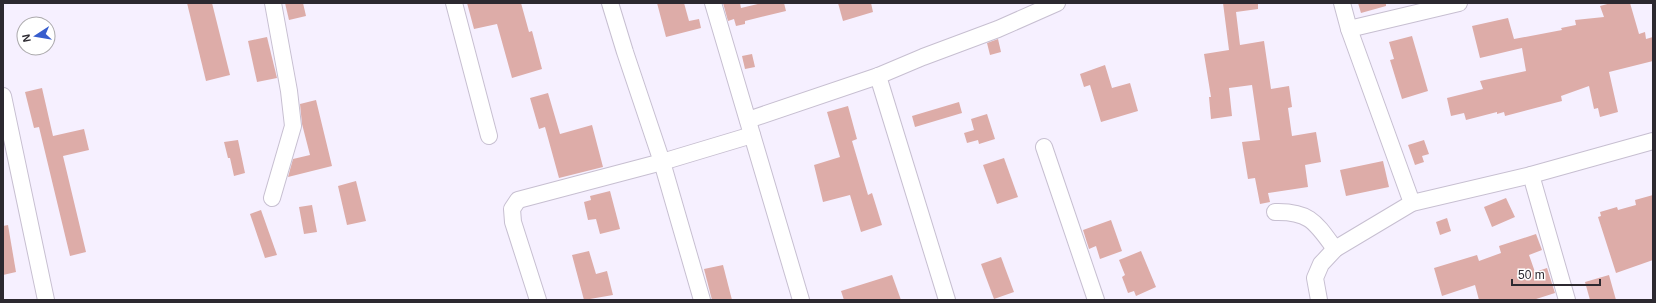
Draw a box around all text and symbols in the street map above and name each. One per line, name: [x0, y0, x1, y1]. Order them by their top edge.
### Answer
north arrow: [16, 16, 56, 56]
text: N: [20, 33, 33, 43]
scale bar: [1512, 261, 1600, 287]
text: 50 m: [1518, 268, 1545, 282]

